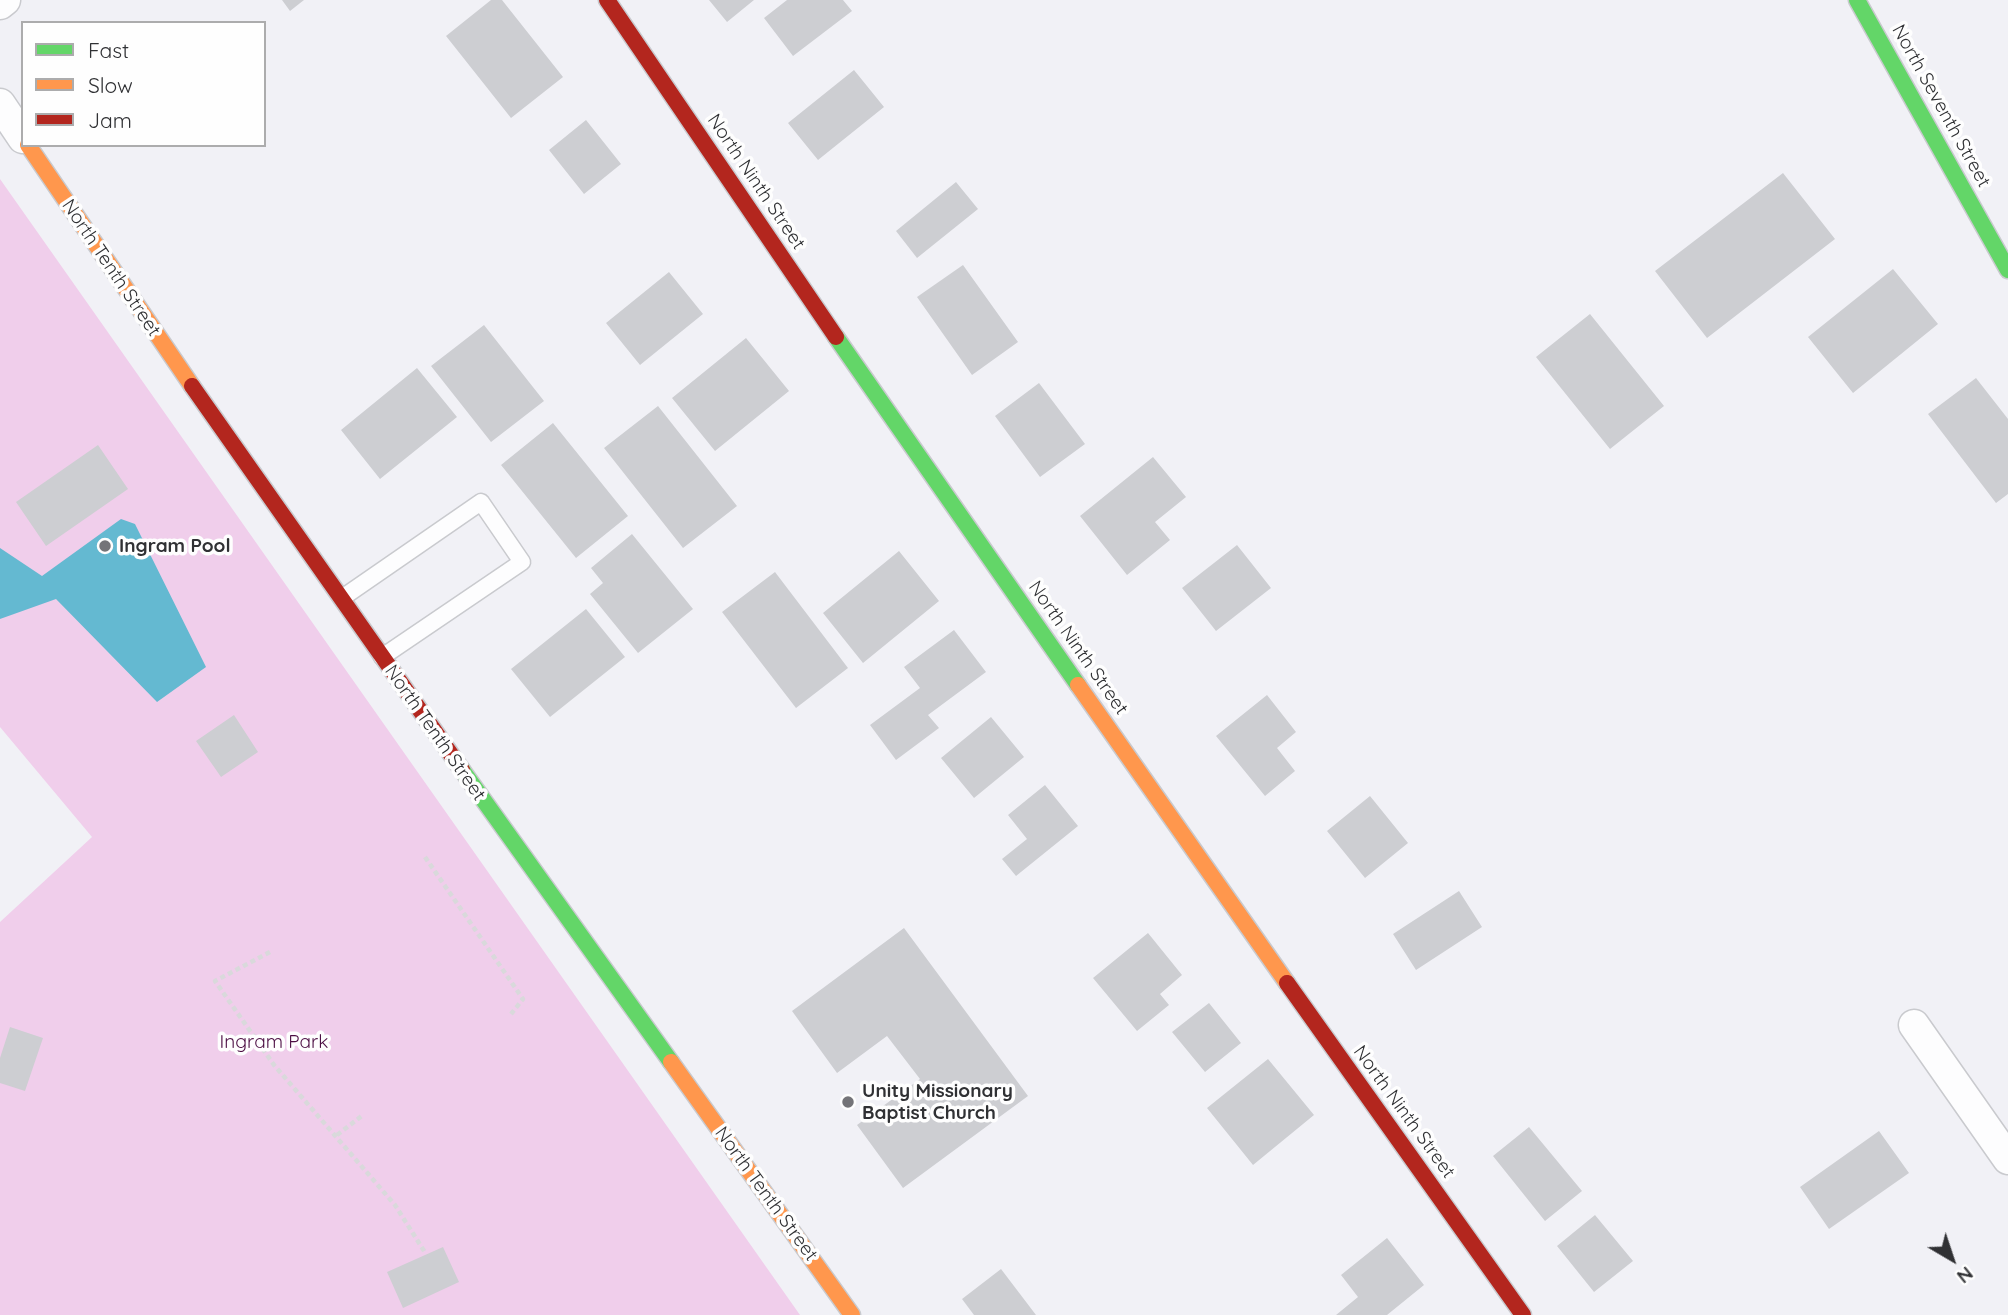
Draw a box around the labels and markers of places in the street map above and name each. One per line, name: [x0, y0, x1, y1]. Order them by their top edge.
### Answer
place label: Ingram Pool: [119, 535, 231, 557]
marker: Ingram Pool: [97, 538, 113, 554]
place label: Unity Missionary Baptist Church: [862, 1080, 1013, 1124]
marker: Unity Missionary Baptist Church: [840, 1094, 856, 1110]

